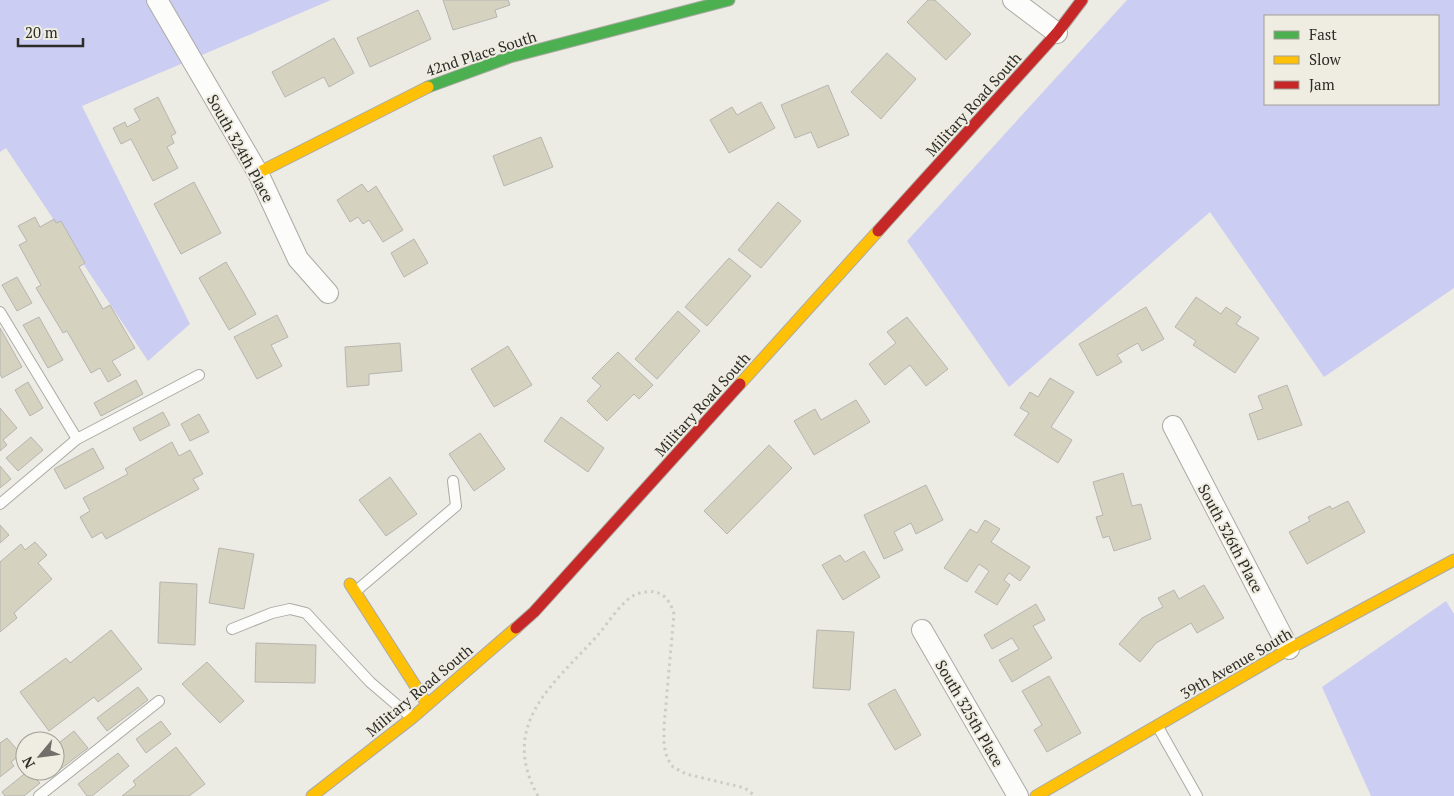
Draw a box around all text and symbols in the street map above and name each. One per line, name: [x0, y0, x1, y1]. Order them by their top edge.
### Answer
scale bar: [18, 15, 82, 47]
legend: [1264, 15, 1439, 105]
text: 20 m: [25, 22, 58, 42]
text: Fast: [1309, 24, 1337, 44]
street label: 42nd Place South: [423, 26, 539, 80]
street label: Military Road South: [921, 48, 1025, 160]
text: Slow: [1309, 49, 1342, 69]
text: Jam: [1309, 74, 1335, 94]
street label: South 324th Place: [203, 91, 279, 205]
street label: Military Road South: [650, 348, 754, 460]
street label: South 326th Place: [1194, 480, 1268, 596]
street label: 39th Avenue South: [1177, 623, 1296, 703]
street label: Military Road South: [361, 639, 477, 741]
street label: South 325th Place: [931, 656, 1009, 770]
north arrow: [15, 731, 65, 781]
text: N: [17, 753, 39, 772]

